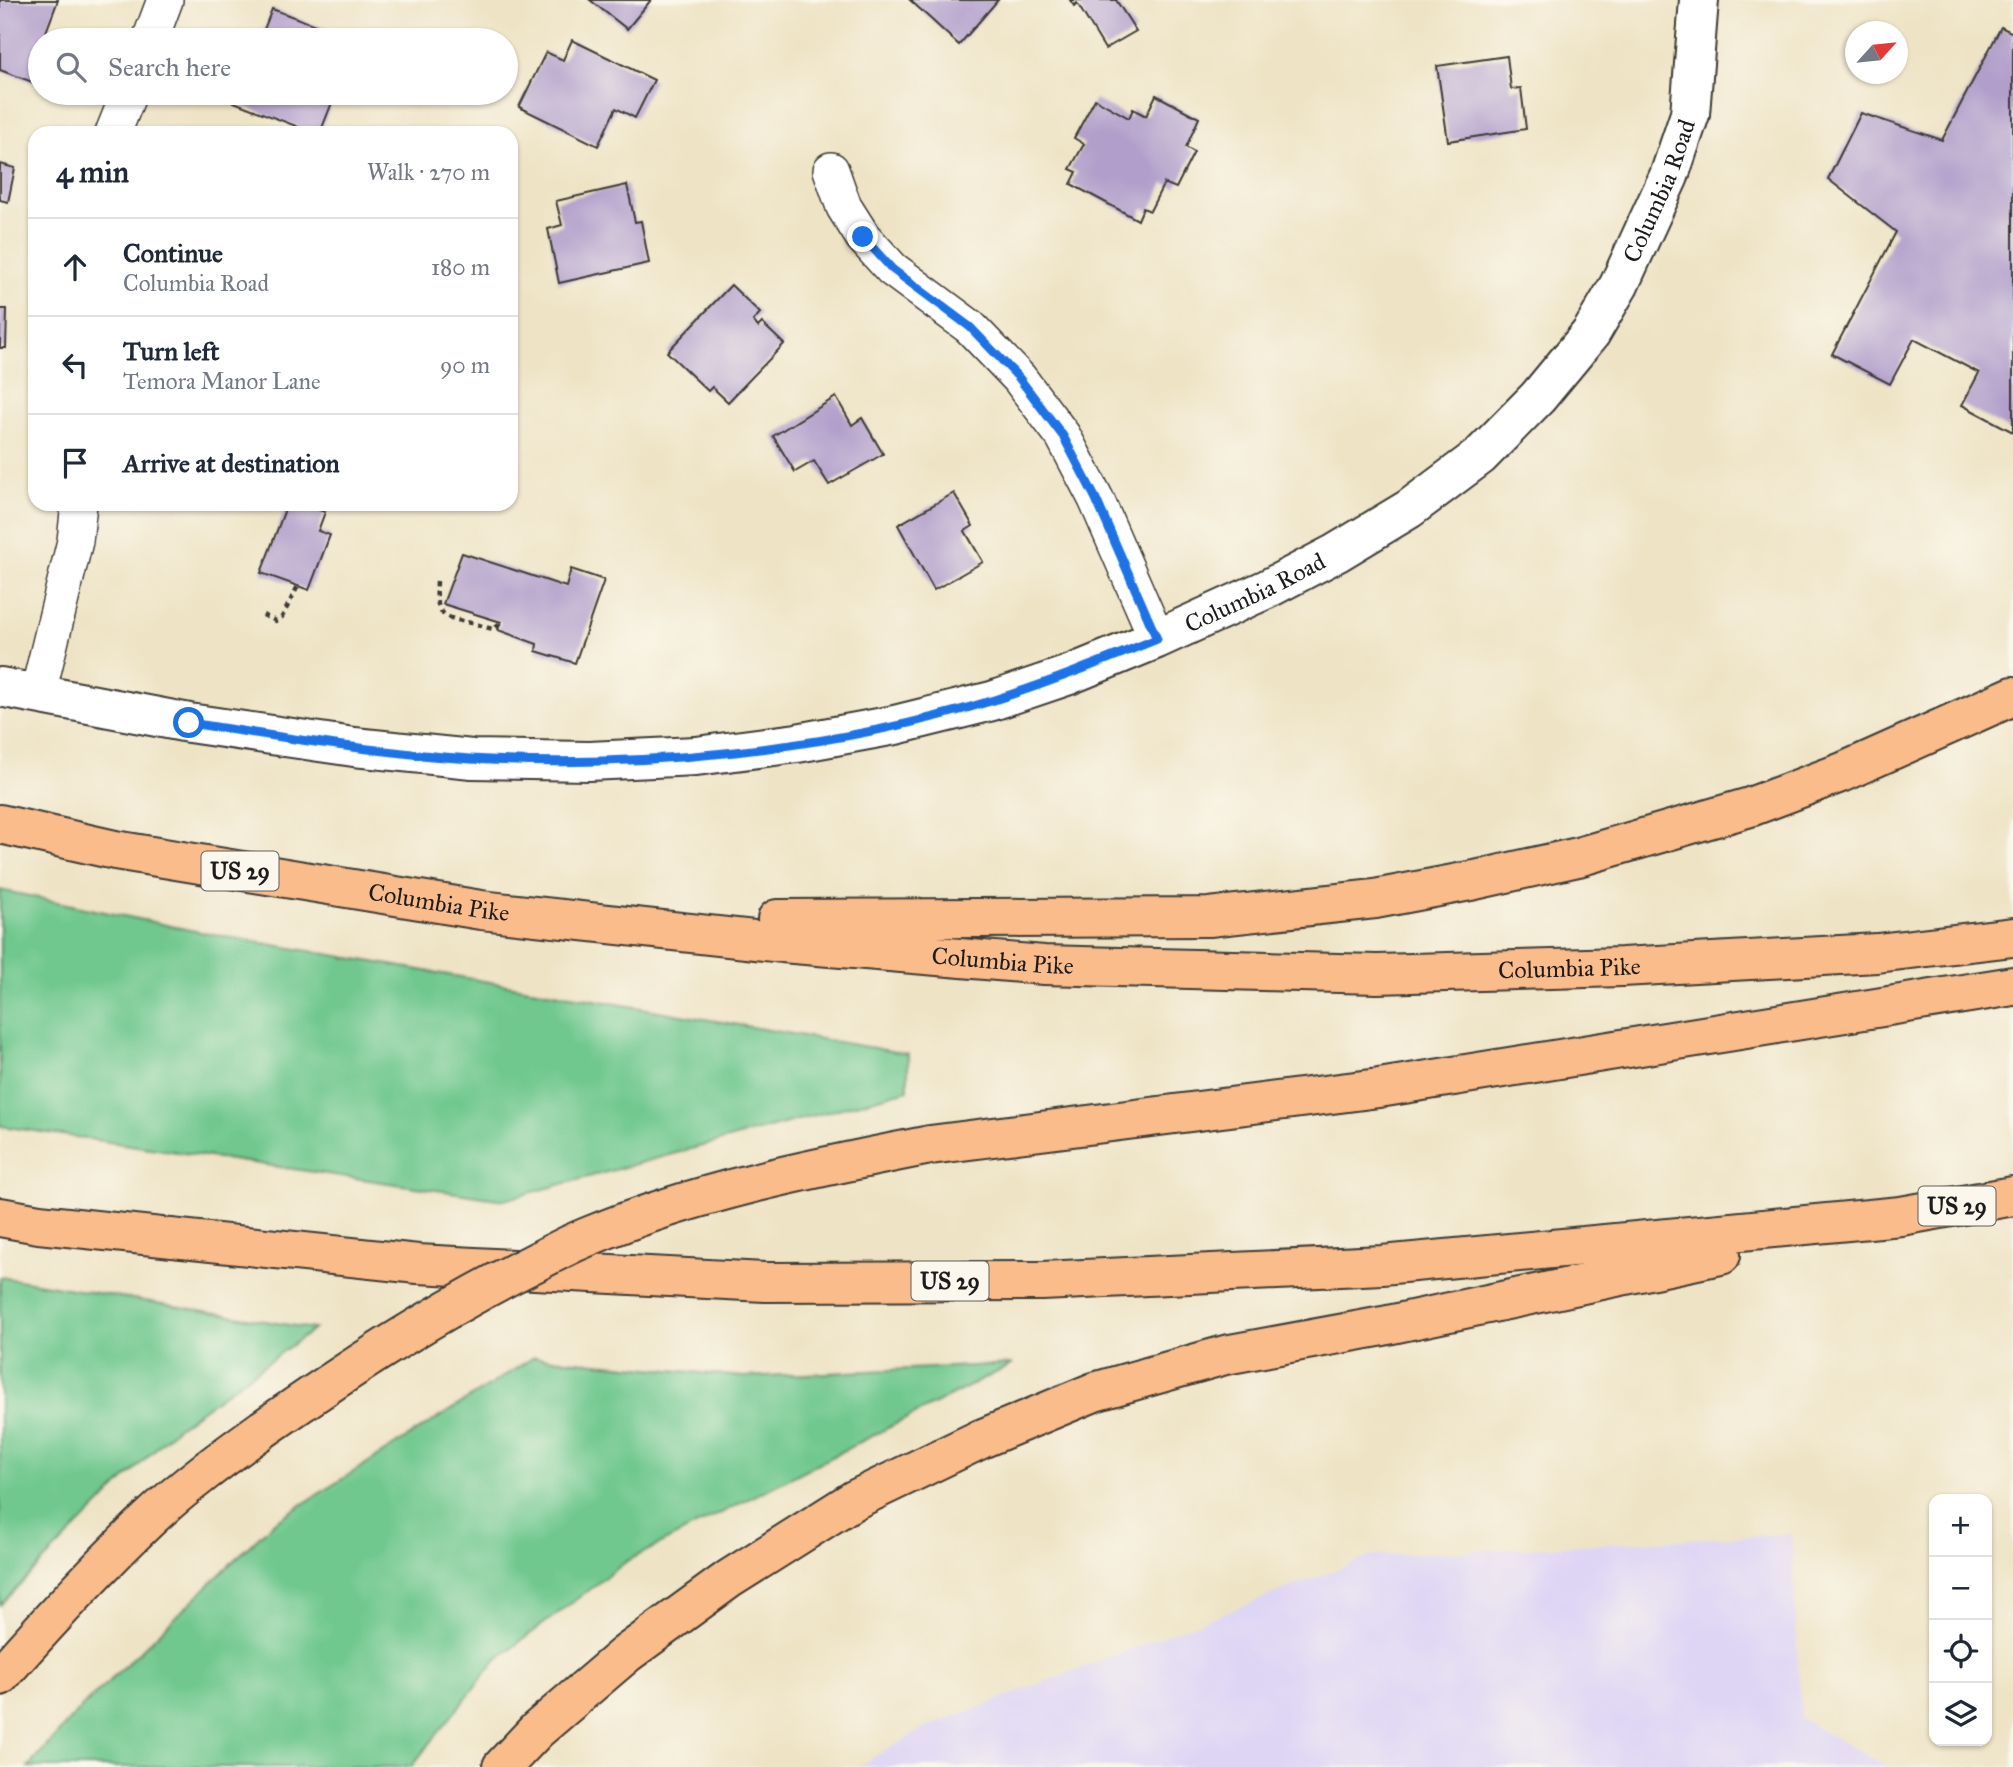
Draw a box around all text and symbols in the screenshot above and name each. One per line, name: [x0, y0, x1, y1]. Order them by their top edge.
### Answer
north arrow: [1845, 21, 1908, 84]
search box: [28, 28, 518, 105]
icon: search: [52, 48, 90, 86]
text: Search here: [108, 51, 231, 83]
street label: Columbia Road: [1616, 116, 1702, 267]
text: 4 min: [56, 154, 129, 190]
text: Walk · 270 m: [367, 158, 490, 186]
route end: [847, 221, 878, 252]
text: Continue: [123, 237, 223, 269]
icon: ahead: [56, 248, 94, 286]
text: 180 m: [431, 253, 490, 281]
text: Columbia Road: [123, 269, 269, 297]
text: Turn left: [123, 335, 219, 367]
icon: left: [56, 346, 94, 384]
text: 90 m: [440, 351, 490, 379]
text: Temora Manor Lane: [123, 367, 321, 395]
icon: arrive: [56, 444, 94, 482]
text: Arrive at destination: [123, 447, 340, 479]
street label: Columbia Road: [1180, 546, 1330, 639]
route start: [173, 707, 204, 738]
road number: US 29: [202, 852, 278, 890]
street label: Columbia Pike: [366, 877, 511, 928]
street label: Columbia Pike: [930, 941, 1074, 981]
street label: Columbia Pike: [1498, 951, 1641, 986]
road number: US 29: [1918, 1186, 1996, 1226]
road number: US 29: [912, 1262, 988, 1300]
map controls: [1929, 1494, 1992, 1746]
button: +: [1929, 1494, 1992, 1557]
button: −: [1929, 1557, 1992, 1620]
button: locate: [1929, 1620, 1992, 1683]
button: layers: [1929, 1683, 1992, 1746]

